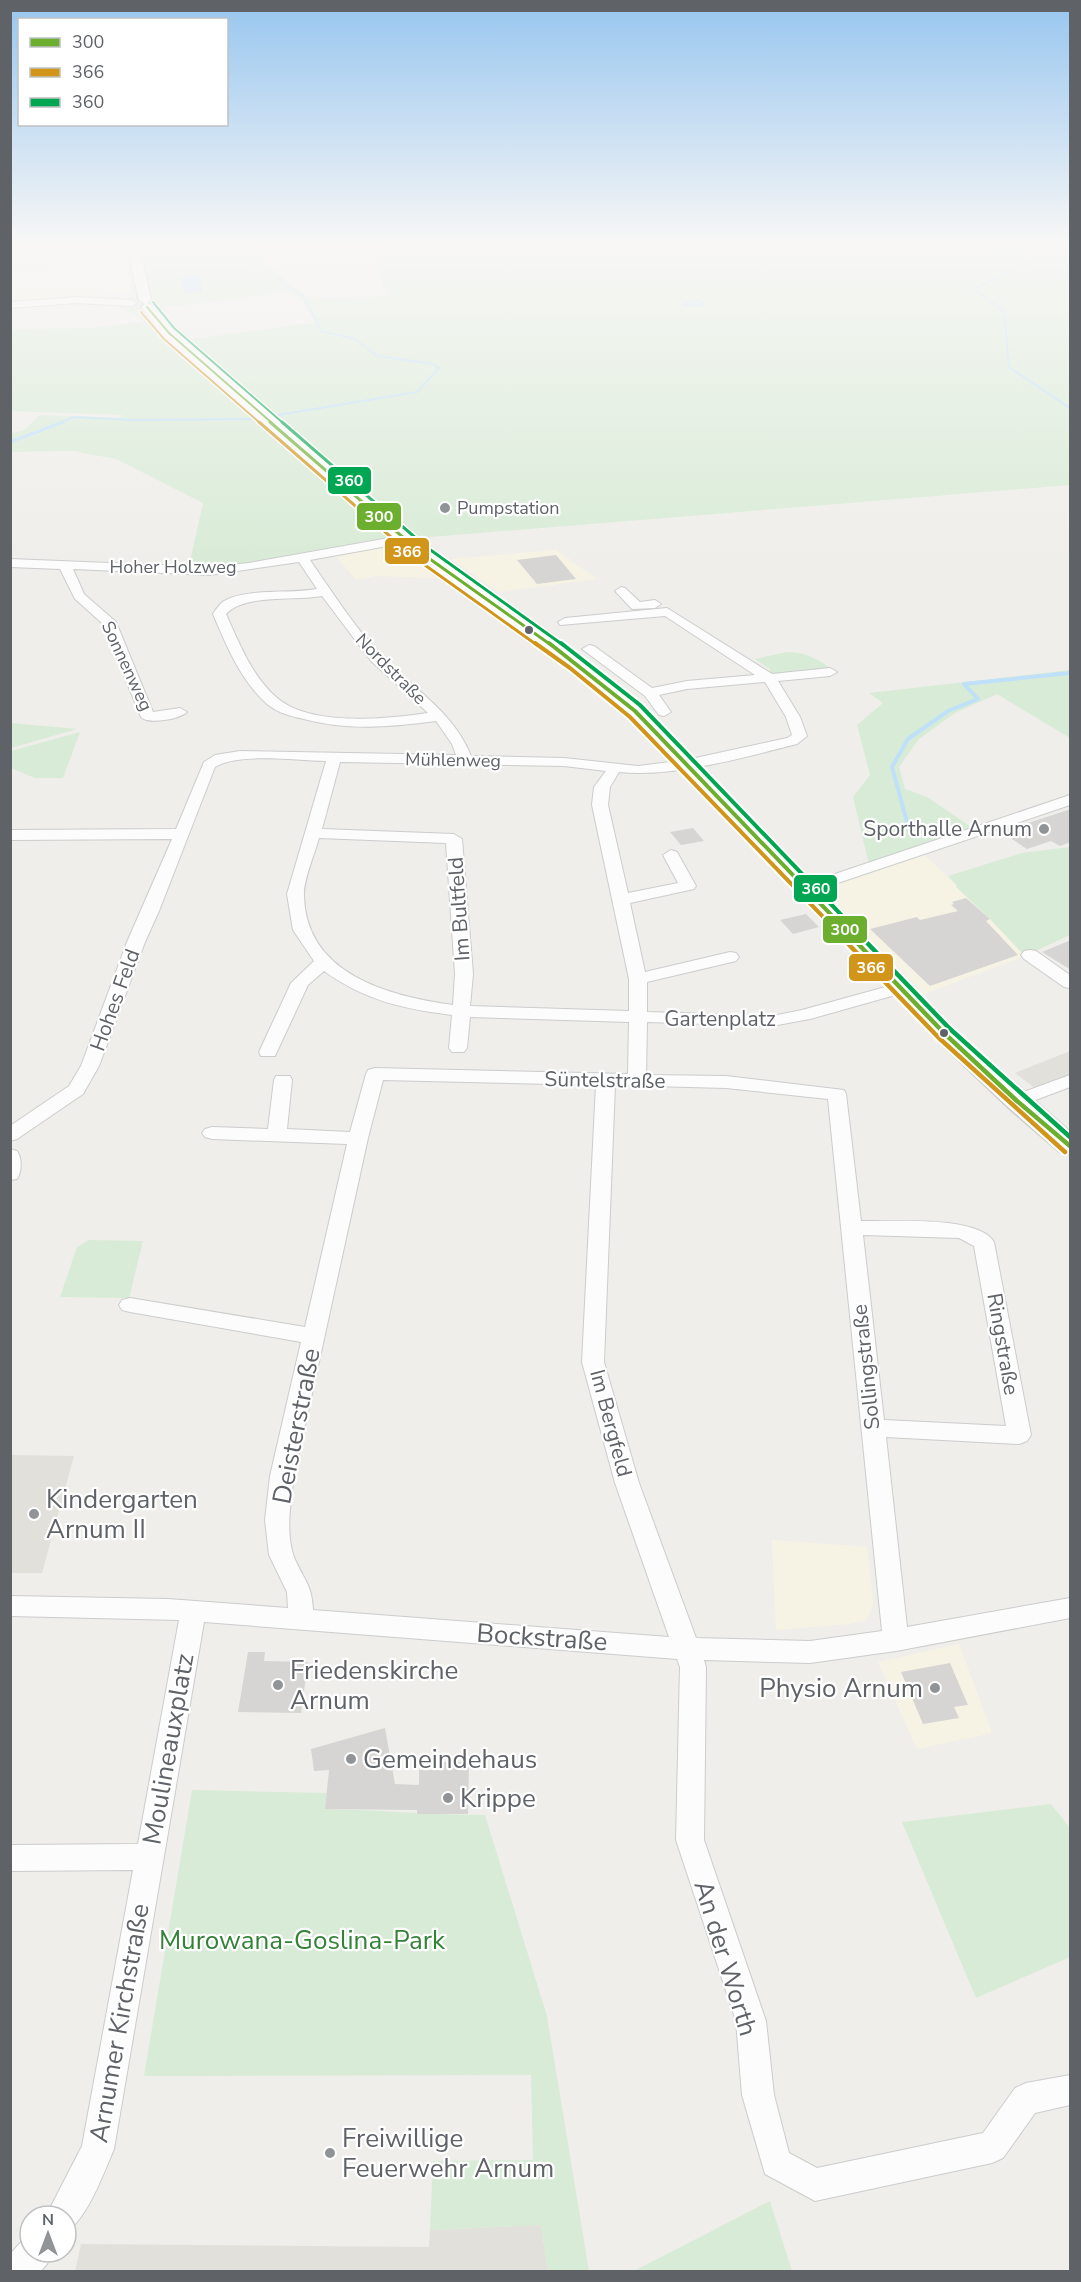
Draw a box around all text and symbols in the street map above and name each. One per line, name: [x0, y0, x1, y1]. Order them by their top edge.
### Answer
legend: [18, 18, 228, 126]
text: 300: [72, 30, 104, 54]
text: 366: [72, 60, 104, 84]
text: 360: [72, 90, 104, 114]
line badge: 360: [327, 466, 372, 495]
text: 360: [335, 470, 363, 492]
place label: Pumpstation: [457, 496, 559, 520]
marker: Pumpstation: [438, 501, 452, 515]
line badge: 300: [356, 502, 402, 531]
text: 300: [365, 506, 393, 528]
line badge: 366: [384, 537, 430, 565]
text: 366: [393, 541, 421, 563]
street label: Hoher Holzweg: [110, 555, 236, 579]
street label: Sonnenweg: [96, 617, 158, 715]
unlabelled marker: [523, 624, 535, 636]
street label: Nordstraße: [350, 628, 432, 710]
street label: Mühlenweg: [405, 747, 501, 773]
place label: Sporthalle Arnum: [863, 815, 1032, 843]
marker: Sporthalle Arnum: [1037, 822, 1051, 836]
street label: Im Bultfeld: [441, 856, 477, 962]
line badge: 360: [793, 874, 838, 903]
text: 360: [802, 878, 830, 900]
line badge: 300: [822, 915, 868, 944]
text: 300: [831, 919, 859, 941]
street label: Hohes Feld: [84, 945, 146, 1055]
line badge: 366: [848, 953, 894, 982]
text: 366: [857, 957, 885, 979]
street label: Gartenplatz: [664, 1005, 776, 1033]
unlabelled marker: [938, 1027, 950, 1039]
street label: Süntelstraße: [544, 1065, 666, 1095]
street label: Ringstraße: [980, 1291, 1026, 1397]
street label: Sollingstraße: [845, 1303, 887, 1431]
street label: Deisterstraße: [264, 1345, 329, 1507]
street label: Im Bergfeld: [583, 1366, 639, 1480]
place label: Kindergarten Arnum II: [46, 1482, 198, 1547]
marker: Kindergarten Arnum II: [27, 1507, 41, 1521]
street label: Bockstraße: [475, 1615, 609, 1660]
street label: Moulineauxplatz: [134, 1651, 203, 1847]
place label: Friedenskirche Arnum: [290, 1653, 458, 1718]
place label: Physio Arnum: [759, 1671, 923, 1706]
marker: Friedenskirche Arnum: [271, 1678, 285, 1692]
marker: Physio Arnum: [928, 1681, 942, 1695]
place label: Gemeindehaus: [363, 1742, 537, 1777]
marker: Gemeindehaus: [344, 1752, 358, 1766]
place label: Krippe: [460, 1781, 536, 1816]
marker: Krippe: [441, 1791, 455, 1805]
street label: An der Worth: [685, 1876, 766, 2040]
street label: Arnumer Kirchstraße: [81, 1901, 158, 2145]
park label: Murowana-Goslina-Park: [159, 1923, 446, 1958]
place label: Freiwillige Feuerwehr Arnum: [342, 2121, 554, 2186]
marker: Freiwillige Feuerwehr Arnum: [323, 2146, 337, 2160]
north arrow: [18, 2204, 78, 2264]
text: N: [42, 2209, 54, 2231]

